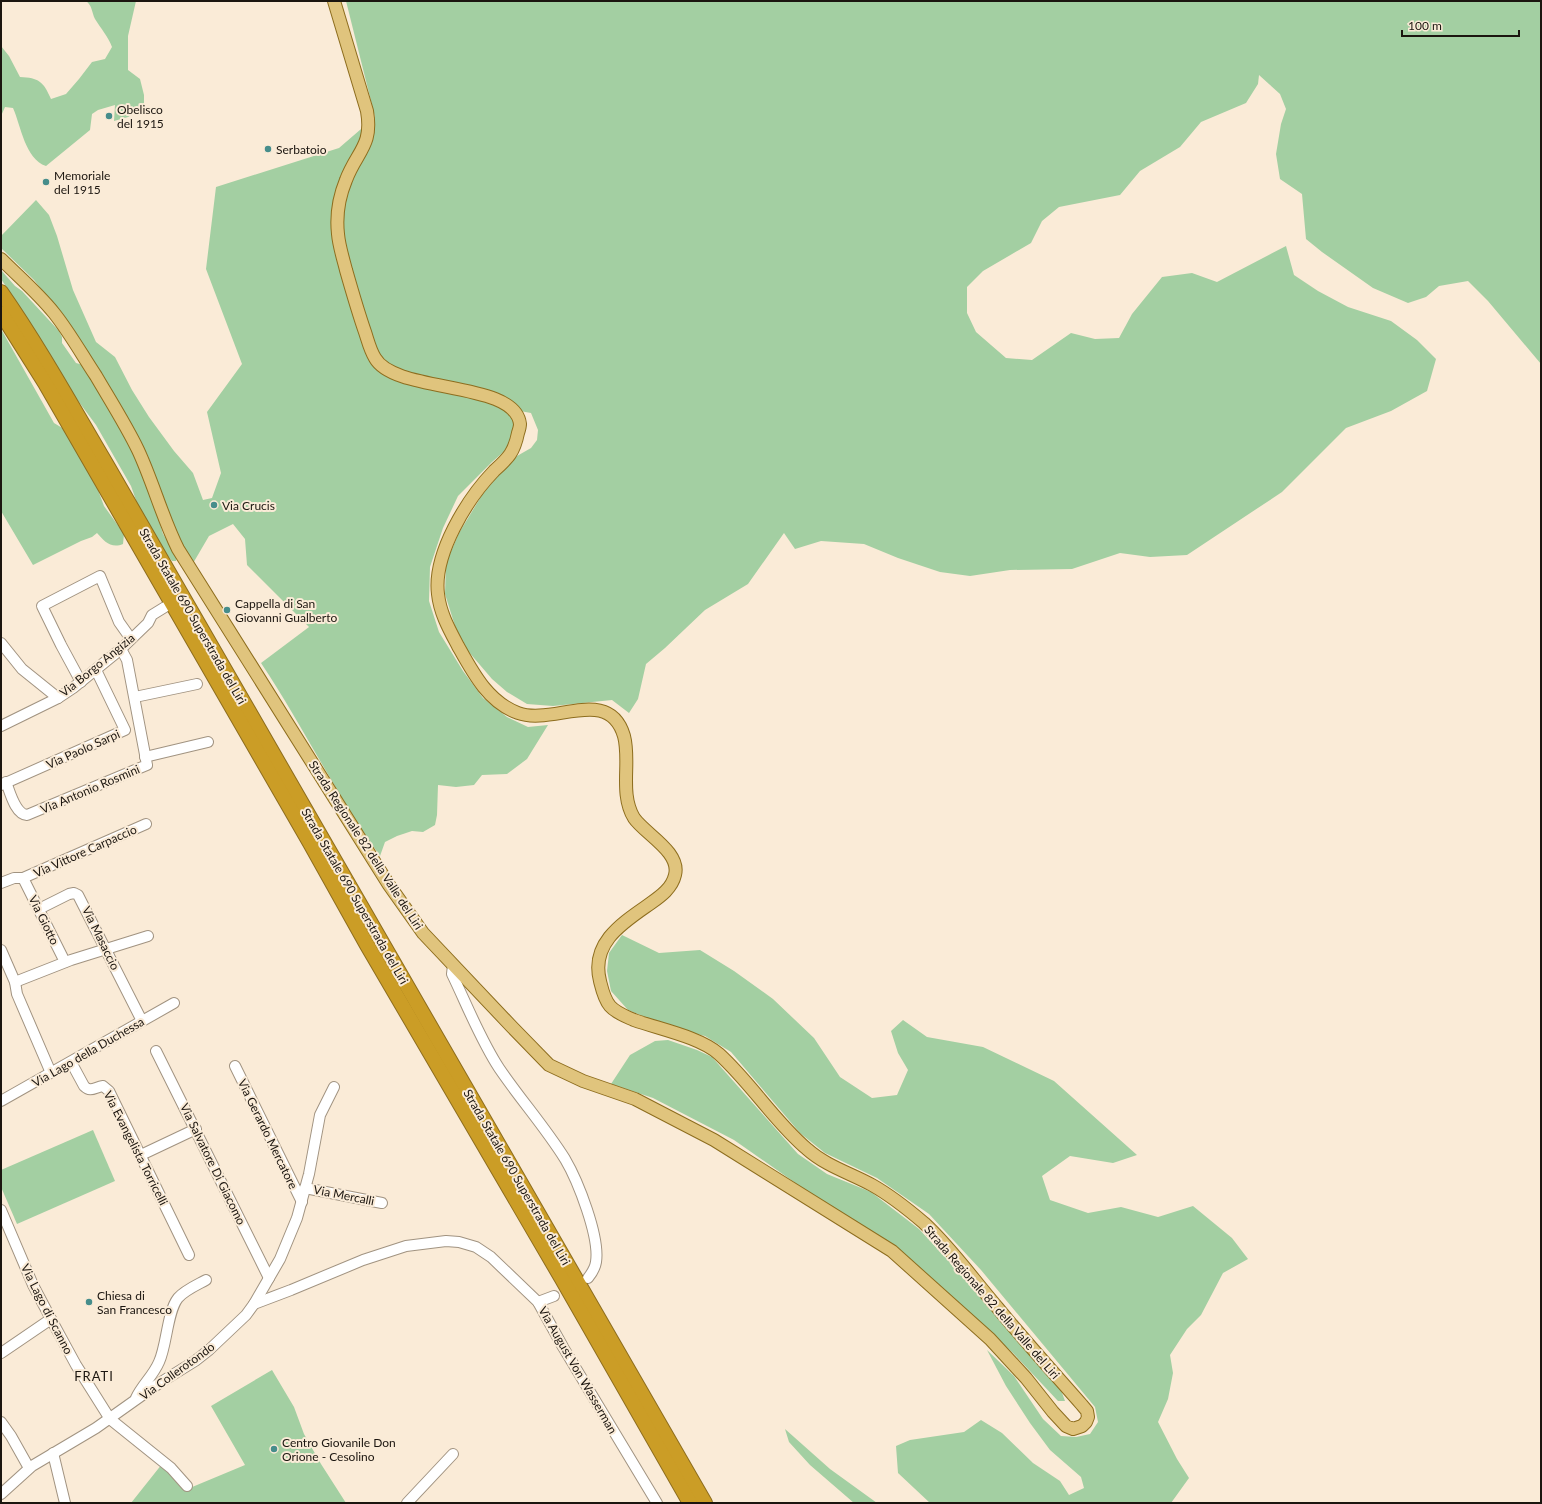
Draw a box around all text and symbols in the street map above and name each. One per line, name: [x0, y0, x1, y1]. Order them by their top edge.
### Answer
scale bar: [1402, 12, 1519, 38]
text: 100 m: [1408, 18, 1442, 33]
place label: Obelisco del 1915: [117, 102, 164, 131]
marker: Obelisco del 1915: [104, 111, 114, 121]
place label: Serbatoio: [276, 142, 327, 157]
marker: Serbatoio: [263, 144, 273, 154]
place label: Memoriale del 1915: [54, 168, 110, 197]
marker: Memoriale del 1915: [41, 177, 51, 187]
place label: Via Crucis: [222, 498, 275, 513]
marker: Via Crucis: [209, 500, 219, 510]
street label: Strada Statale 690 Superstrada del Liri: [136, 525, 250, 707]
place label: Cappella di San Giovanni Gualberto: [235, 596, 337, 625]
marker: Cappella di San Giovanni Gualberto: [222, 605, 232, 615]
street label: Via Borgo Angizia: [56, 630, 138, 700]
street label: Via Paolo Sarpi: [44, 726, 122, 772]
street label: Strada Regionale 82 della Valle del Liri: [306, 758, 426, 932]
street label: Via Antonio Rosmini: [38, 761, 142, 817]
street label: Strada Statale 690 Superstrada del Liri: [298, 805, 412, 987]
street label: Via Vittore Carpaccio: [31, 821, 139, 880]
street label: Via Giotto: [26, 893, 63, 947]
street label: Via Masaccio: [79, 904, 123, 973]
street label: Via Lago della Duchessa: [29, 1014, 147, 1090]
street label: Via Gerardo Mercatore: [235, 1077, 301, 1191]
street label: Strada Statale 690 Superstrada del Liri: [460, 1086, 574, 1268]
street label: Via Evangelista Torricelli: [101, 1088, 171, 1208]
street label: Via Salvatore Di Giacomo: [177, 1101, 249, 1227]
street label: Via Mercalli: [312, 1182, 376, 1208]
street label: Strada Regionale 82 della Valle del Liri: [921, 1222, 1063, 1382]
street label: Via Lago di Scanno: [18, 1261, 76, 1357]
place label: Chiesa di San Francesco: [97, 1288, 172, 1317]
marker: Chiesa di San Francesco: [84, 1297, 94, 1307]
street label: Via August Von Wasserman: [535, 1304, 621, 1436]
street label: Via Collerotondo: [137, 1339, 218, 1403]
district label: FRATI: [74, 1368, 114, 1384]
place label: Centro Giovanile Don Orione - Cesolino: [282, 1435, 396, 1464]
marker: Centro Giovanile Don Orione - Cesolino: [269, 1444, 279, 1454]

